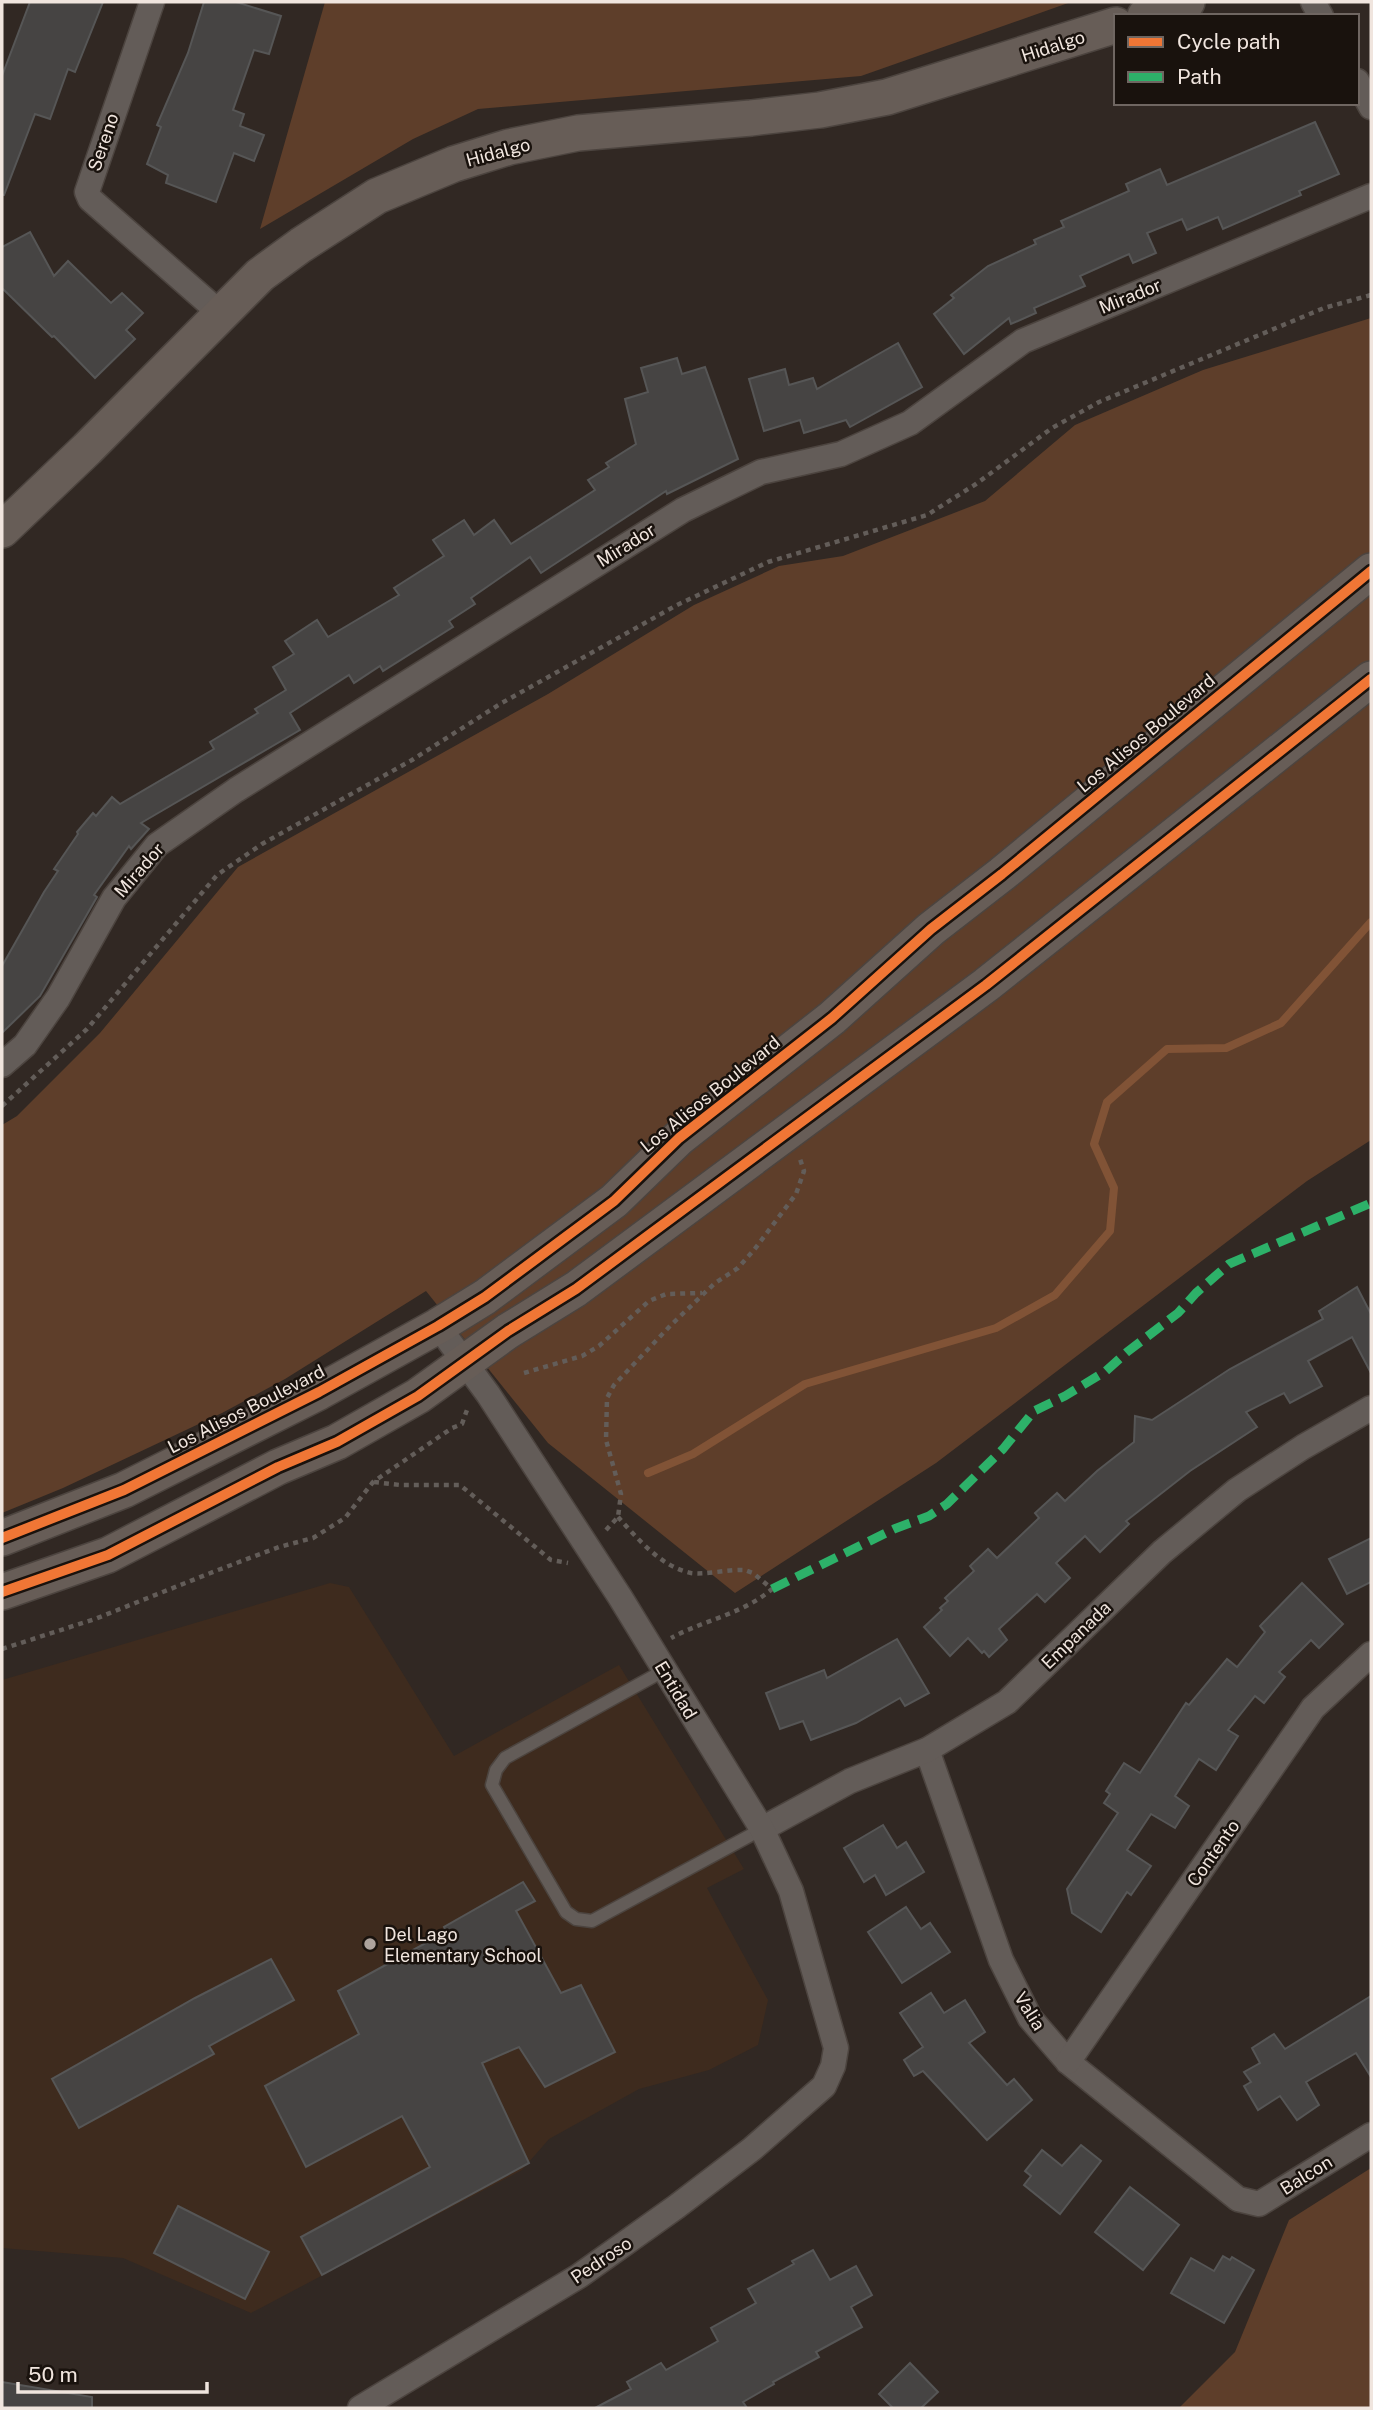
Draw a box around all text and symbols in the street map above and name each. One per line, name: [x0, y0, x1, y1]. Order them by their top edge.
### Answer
legend: [1114, 14, 1359, 105]
street label: Hidalgo: [1019, 26, 1087, 66]
text: Cycle path: [1177, 29, 1280, 54]
text: Path: [1177, 64, 1222, 89]
street label: Sereno: [83, 110, 123, 174]
street label: Hidalgo: [464, 133, 532, 171]
street label: Mirador: [1096, 274, 1164, 318]
street label: Mirador: [593, 519, 659, 571]
street label: Los Alisos Boulevard: [1073, 669, 1219, 797]
street label: Mirador: [110, 839, 168, 901]
street label: Los Alisos Boulevard: [636, 1031, 784, 1157]
street label: Los Alisos Boulevard: [164, 1360, 328, 1458]
street label: Empanada: [1037, 1597, 1115, 1673]
street label: Entidad: [651, 1657, 701, 1723]
street label: Contento: [1182, 1816, 1244, 1890]
place label: Del Lago Elementary School: [384, 1924, 542, 1966]
marker: Del Lago Elementary School: [362, 1936, 378, 1952]
street label: Valia: [1010, 1988, 1050, 2034]
street label: Balcon: [1276, 2151, 1336, 2199]
street label: Pedroso: [567, 2232, 635, 2288]
scale bar: [18, 2350, 206, 2394]
text: 50 m: [28, 2362, 78, 2387]

